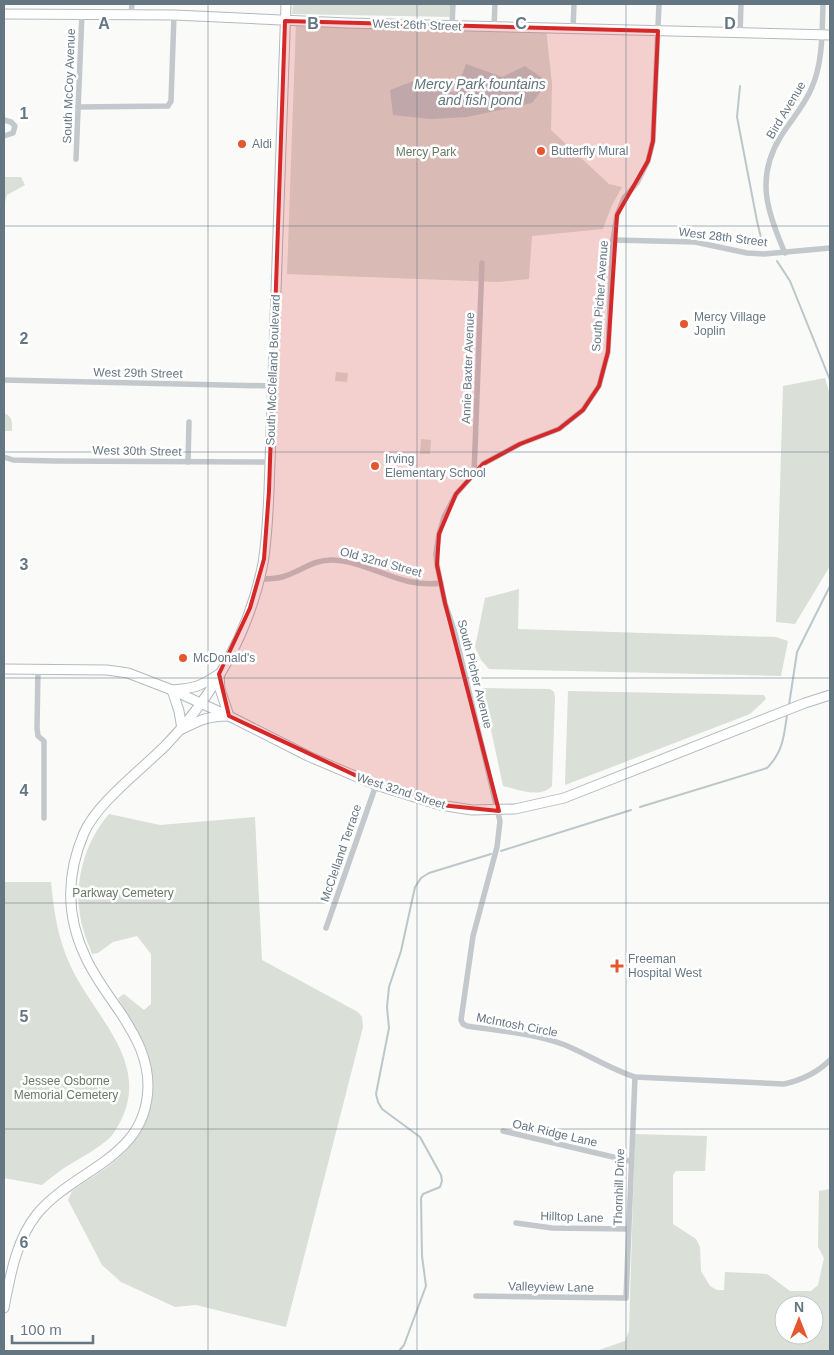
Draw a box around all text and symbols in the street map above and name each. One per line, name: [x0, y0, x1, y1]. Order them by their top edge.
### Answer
text: A: [98, 15, 110, 32]
text: B: [307, 15, 319, 32]
text: C: [515, 15, 527, 32]
text: D: [724, 15, 736, 32]
street label: West 26th Street: [372, 16, 462, 34]
street label: South McCoy Avenue: [60, 28, 78, 144]
water label: Mercy Park fountains and fish pond: [414, 76, 546, 108]
street label: Bird Avenue: [763, 78, 809, 141]
text: 1: [20, 105, 29, 122]
place label: Aldi: [252, 137, 272, 151]
marker: Aldi: [236, 138, 248, 150]
place label: Butterfly Mural: [551, 144, 628, 158]
park label: Mercy Park: [396, 145, 457, 159]
marker: Butterfly Mural: [535, 145, 547, 157]
street label: West 28th Street: [678, 225, 769, 249]
street label: South Picher Avenue: [589, 239, 611, 352]
street label: South McClelland Boulevard: [263, 294, 283, 446]
place label: Mercy Village Joplin: [694, 310, 766, 338]
street label: Annie Baxter Avenue: [459, 312, 477, 424]
marker: Mercy Village Joplin: [678, 318, 690, 330]
text: 2: [20, 330, 29, 347]
street label: West 29th Street: [93, 365, 183, 381]
street label: West 30th Street: [92, 443, 182, 459]
place label: Irving Elementary School: [385, 452, 486, 480]
marker: Irving Elementary School: [369, 460, 381, 472]
street label: Old 32nd Street: [339, 544, 424, 580]
text: 3: [20, 556, 29, 573]
street label: South Picher Avenue: [455, 618, 495, 730]
place label: McDonald's: [193, 651, 255, 665]
marker: McDonald's: [177, 652, 189, 664]
street label: West 32nd Street: [355, 770, 448, 812]
text: 4: [20, 782, 29, 799]
street label: McClelland Terrace: [318, 802, 364, 904]
park label: Parkway Cemetery: [72, 886, 174, 900]
place label: Freeman Hospital West: [628, 952, 702, 980]
marker: Freeman Hospital West: [610, 959, 624, 973]
text: 5: [20, 1008, 29, 1025]
street label: McIntosh Circle: [475, 1010, 559, 1040]
park label: Jessee Osborne Memorial Cemetery: [14, 1074, 118, 1102]
street label: Oak Ridge Lane: [511, 1116, 599, 1150]
street label: Thornhill Drive: [611, 1148, 627, 1226]
street label: Hilltop Lane: [540, 1209, 604, 1225]
text: 6: [20, 1234, 29, 1251]
street label: Valleyview Lane: [508, 1279, 594, 1295]
north arrow: [774, 1295, 824, 1345]
text: N: [794, 1299, 804, 1315]
scale bar: [12, 1312, 94, 1344]
text: 100 m: [20, 1321, 62, 1338]

